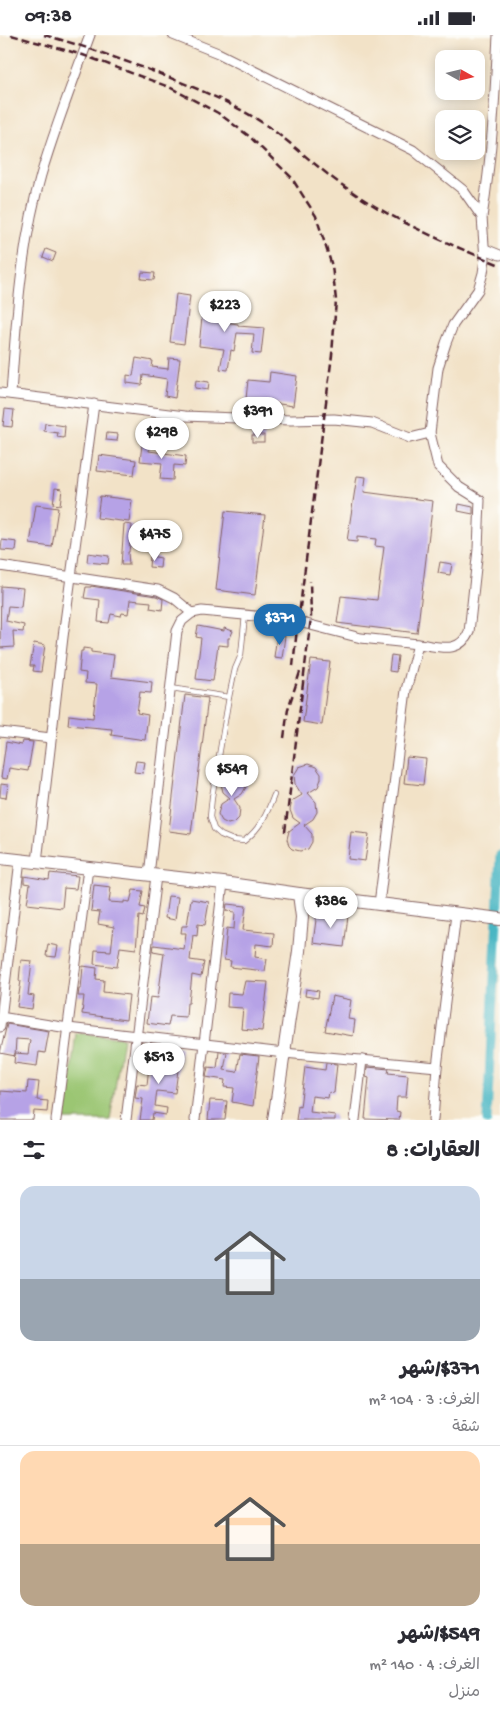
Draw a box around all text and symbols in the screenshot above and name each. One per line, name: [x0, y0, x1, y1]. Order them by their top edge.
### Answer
text: 09:38: [25, 6, 72, 29]
north arrow: [435, 50, 485, 100]
map controls: [435, 50, 485, 160]
button: layers: [435, 110, 485, 160]
pin: $223: [195, 291, 255, 333]
text: $223: [209, 297, 241, 316]
pin: $391: [228, 397, 288, 439]
text: $391: [243, 403, 273, 422]
pin: $298: [132, 417, 192, 460]
text: $298: [146, 424, 178, 443]
pin: $475: [125, 519, 185, 562]
text: $475: [139, 526, 171, 545]
pin: $371: [250, 603, 310, 646]
text: $371: [265, 610, 295, 629]
pin: $549: [202, 755, 262, 797]
text: $549: [216, 761, 248, 780]
pin: $386: [301, 887, 361, 929]
text: $386: [315, 893, 347, 912]
pin: $513: [129, 1043, 189, 1085]
text: $513: [144, 1049, 174, 1068]
icon: filters: [20, 1136, 48, 1164]
text: العقارات: 8: [387, 1140, 480, 1165]
icon: home: [205, 1218, 295, 1308]
text: $371/شهر: [400, 1358, 480, 1383]
text: الغرف: 3 · 104 m²: [369, 1392, 480, 1411]
text: شقة: [452, 1419, 480, 1438]
icon: home: [205, 1484, 295, 1574]
text: $549/شهر: [399, 1623, 480, 1648]
text: الغرف: 4 · 140 m²: [369, 1657, 480, 1676]
text: منزل: [448, 1684, 480, 1703]

